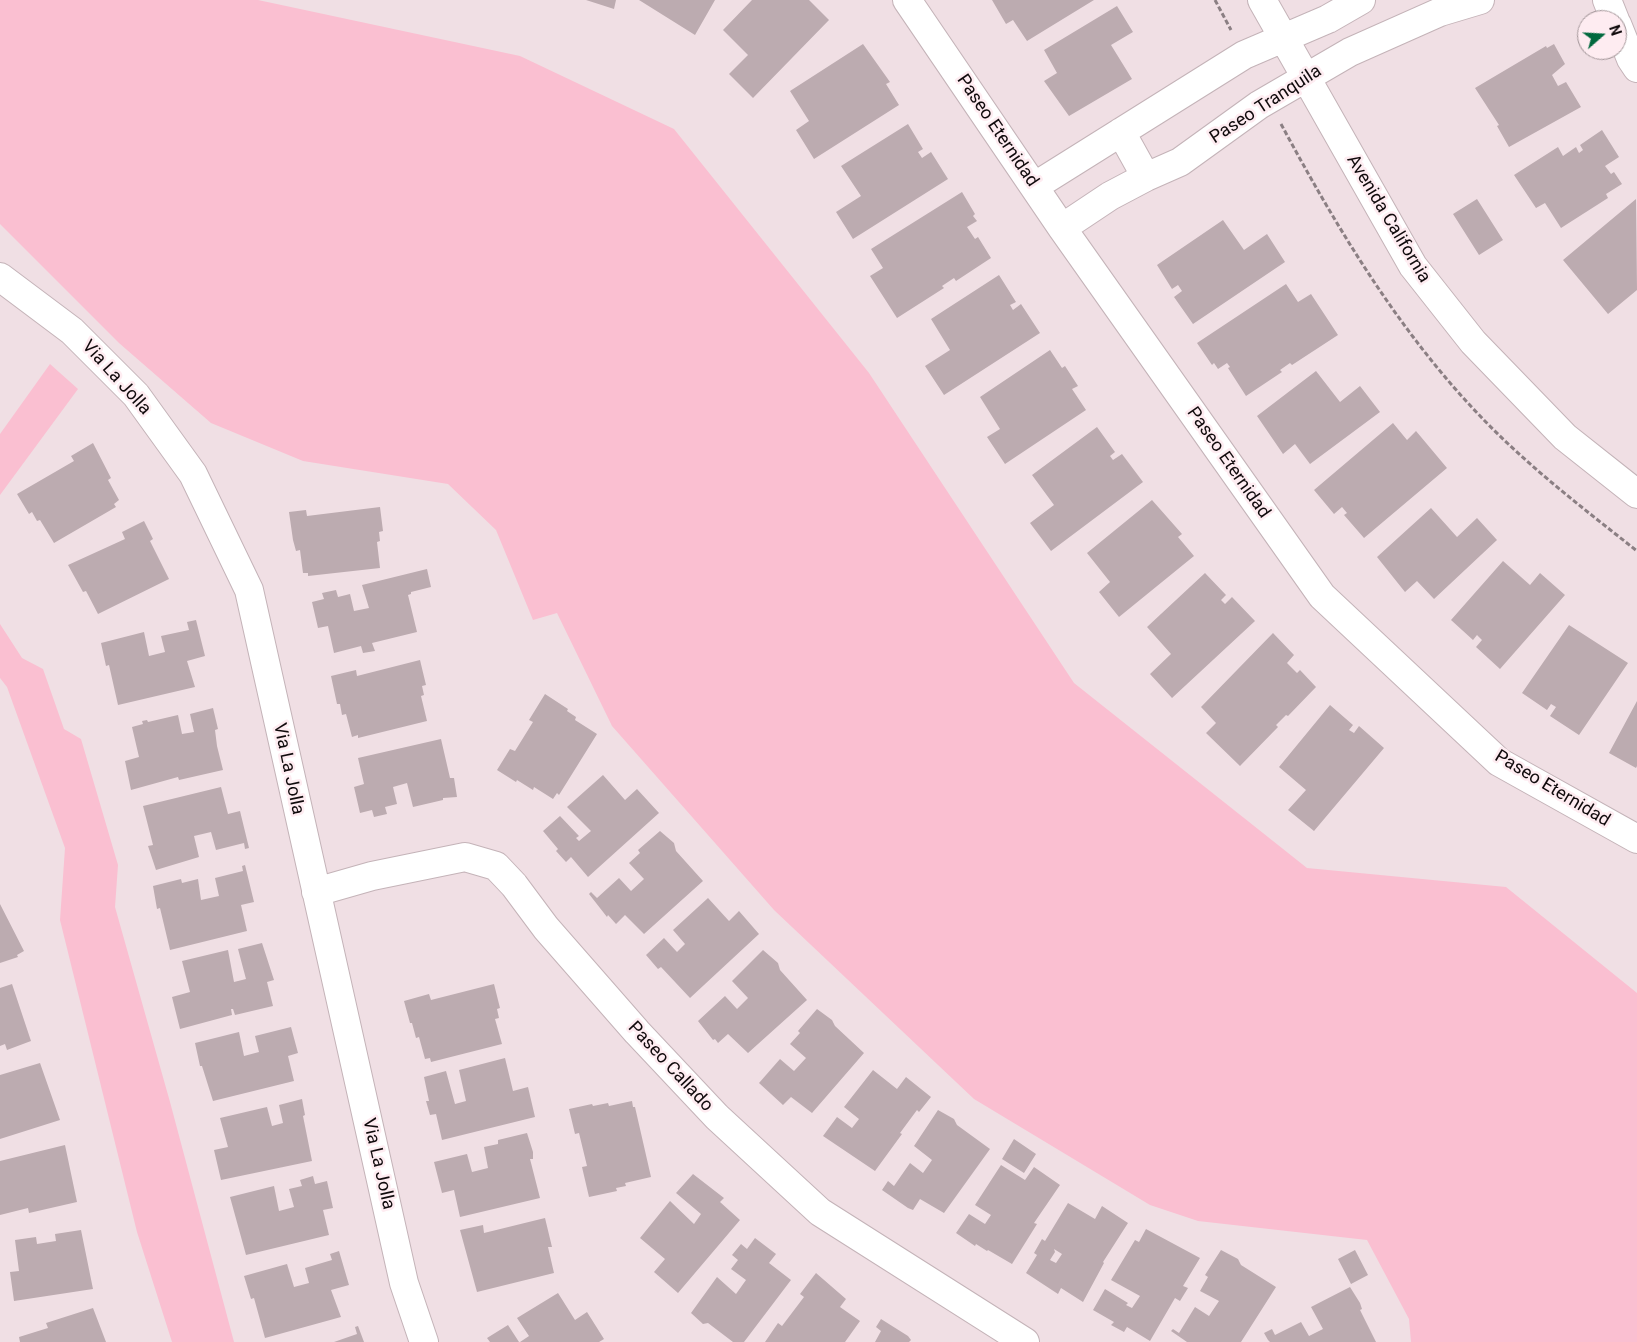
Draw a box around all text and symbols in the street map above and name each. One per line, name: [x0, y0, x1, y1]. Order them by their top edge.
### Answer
north arrow: [1577, 10, 1627, 60]
text: N: [1606, 23, 1624, 38]
street label: Paseo Tranquila: [1206, 61, 1326, 149]
street label: Paseo Eternidad: [951, 71, 1043, 191]
street label: Avenida California: [1341, 151, 1435, 287]
street label: Via La Jolla: [77, 336, 155, 420]
street label: Paseo Eternidad: [1182, 403, 1274, 523]
street label: Via La Jolla: [268, 721, 308, 817]
street label: Paseo Eternidad: [1490, 746, 1614, 832]
street label: Paseo Callado: [623, 1018, 717, 1116]
street label: Via La Jolla: [357, 1116, 399, 1212]

